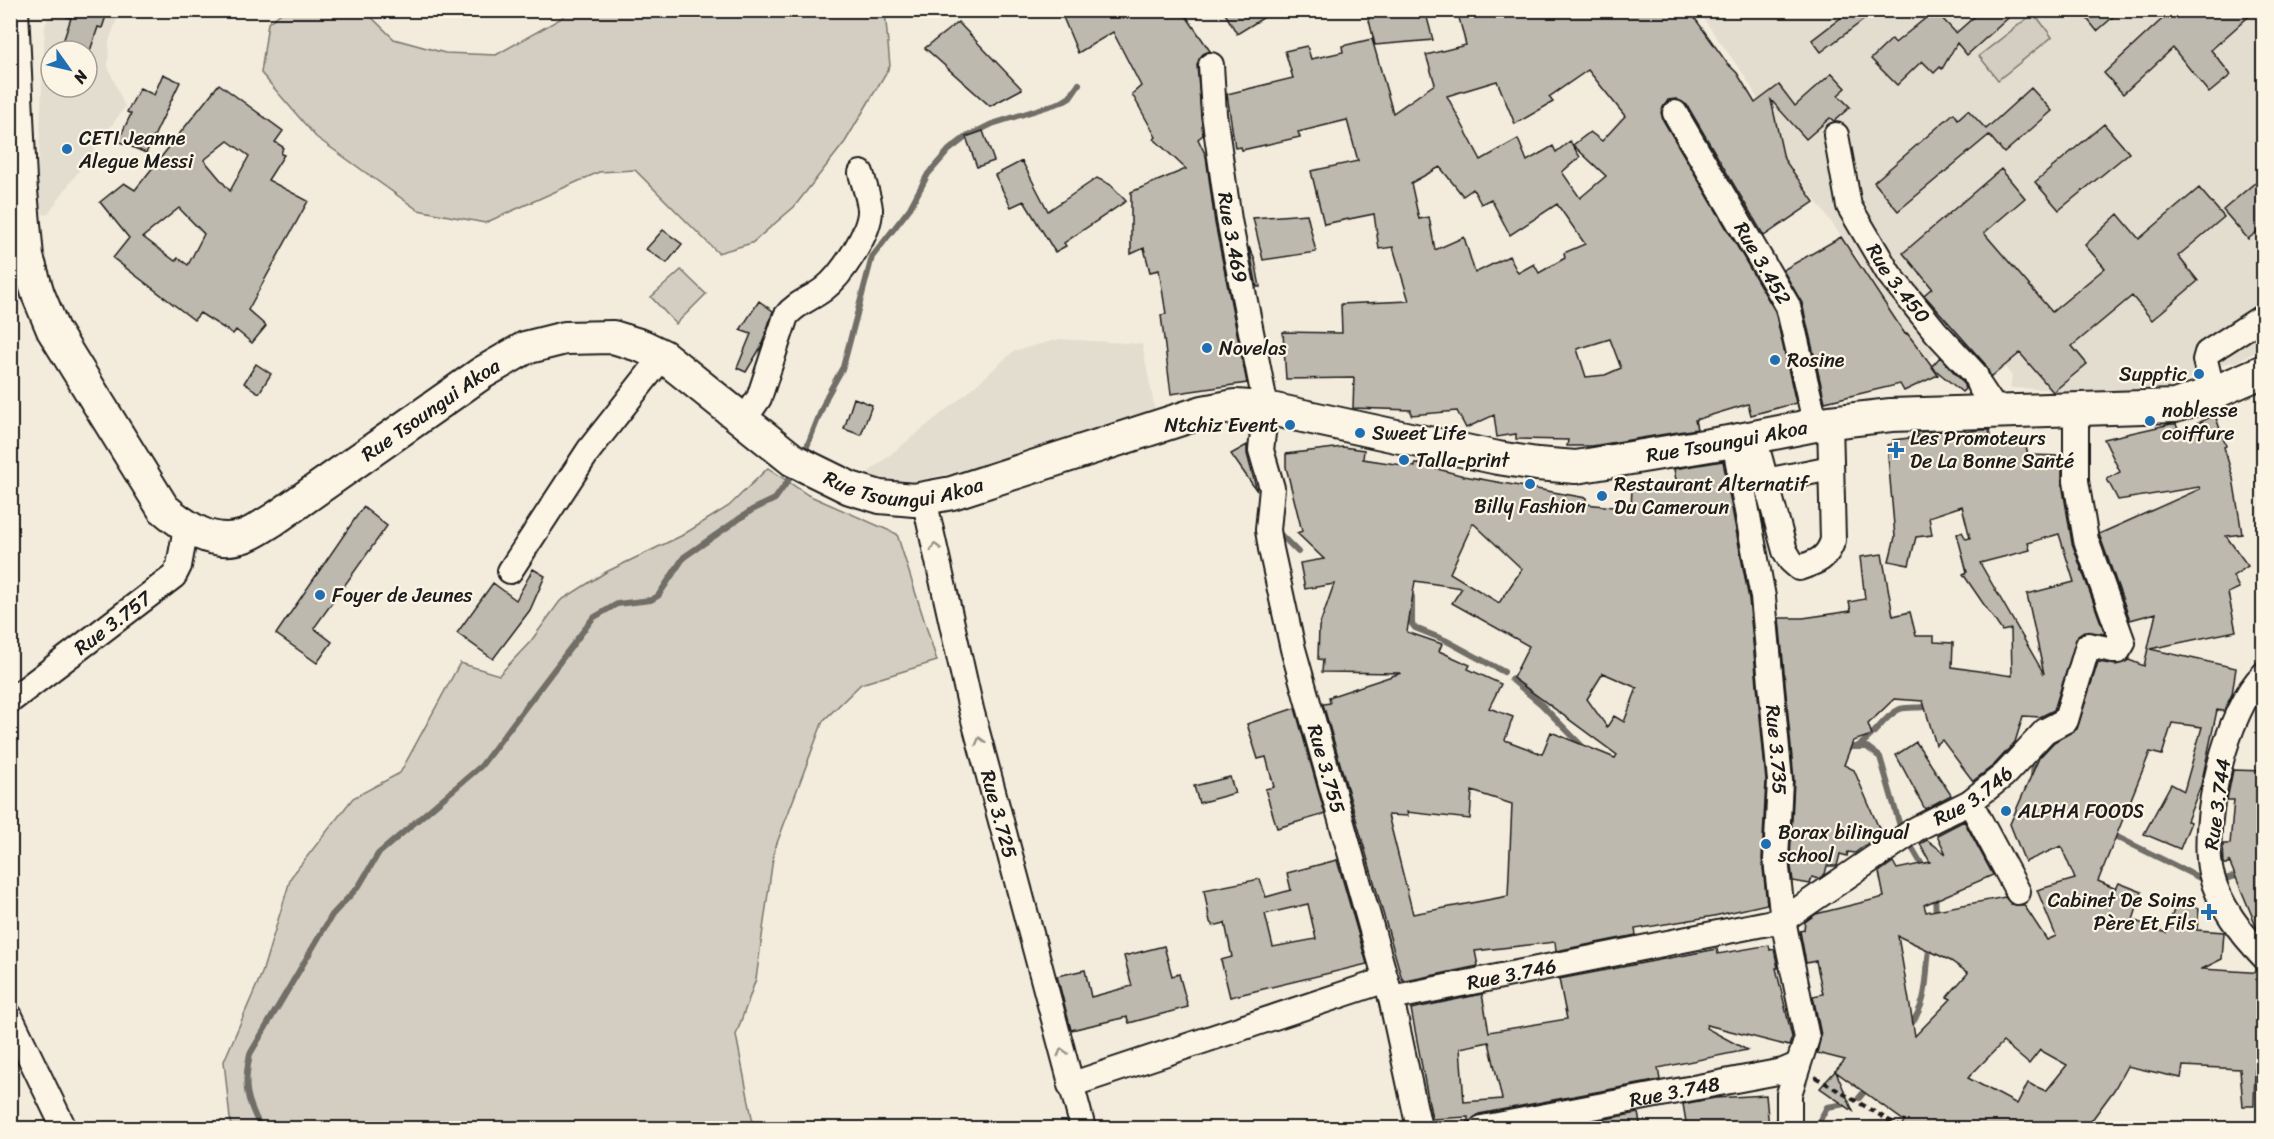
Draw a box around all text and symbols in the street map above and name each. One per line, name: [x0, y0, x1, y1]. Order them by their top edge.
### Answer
north arrow: [39, 39, 99, 99]
text: N: [65, 64, 97, 91]
place label: CETI Jeanne Alegue Messi: [78, 121, 195, 179]
marker: CETI Jeanne Alegue Messi: [60, 142, 74, 156]
street label: Rue 3.469: [1207, 190, 1258, 286]
street label: Rue 3.452: [1724, 215, 1801, 312]
street label: Rue 3.450: [1857, 237, 1940, 331]
place label: Novelas: [1219, 331, 1287, 366]
marker: Novelas: [1200, 341, 1214, 355]
place label: Rosine: [1787, 343, 1845, 378]
street label: Rue Tsoungui Akoa: [354, 349, 508, 471]
marker: Rosine: [1768, 353, 1782, 367]
place label: Supptic: [2119, 357, 2187, 392]
marker: Supptic: [2192, 367, 2206, 381]
place label: noblesse coiffure: [2162, 393, 2238, 451]
place label: Ntchiz Event: [1164, 408, 1278, 443]
street label: Rue Tsoungui Akoa: [1644, 410, 1811, 473]
marker: noblesse coiffure: [2143, 414, 2157, 428]
place label: Sweet Life: [1372, 416, 1467, 451]
marker: Ntchiz Event: [1283, 418, 1297, 432]
place label: Les Promoteurs De La Bonne Santé: [1910, 421, 2074, 479]
marker: Sweet Life: [1353, 426, 1367, 440]
marker: Les Promoteurs De La Bonne Santé: [1887, 441, 1905, 459]
place label: Talla-print: [1416, 443, 1510, 478]
marker: Talla-print: [1397, 453, 1411, 467]
street label: Rue Tsoungui Akoa: [817, 461, 989, 519]
place label: Restaurant Alternatif Du Cameroun: [1614, 467, 1810, 525]
marker: Billy Fashion: [1523, 477, 1537, 491]
place label: Billy Fashion: [1474, 489, 1586, 524]
marker: Restaurant Alternatif Du Cameroun: [1595, 489, 1609, 503]
one-way arrow: [930, 543, 943, 553]
place label: Foyer de Jeunes: [332, 578, 473, 613]
street label: Rue 3.757: [66, 581, 161, 665]
marker: Foyer de Jeunes: [313, 588, 327, 602]
street label: Rue 3.735: [1755, 703, 1797, 795]
street label: Rue 3.755: [1297, 720, 1355, 818]
one-way arrow: [975, 737, 987, 747]
street label: Rue 3.744: [2194, 756, 2241, 852]
street label: Rue 3.746: [1927, 758, 2022, 836]
street label: Rue 3.725: [970, 766, 1027, 863]
place label: ALPHA FOODS: [2017, 794, 2144, 829]
marker: ALPHA FOODS: [1999, 804, 2013, 818]
place label: Borax bilingual school: [1777, 815, 1910, 873]
marker: Borax bilingual school: [1759, 837, 1773, 851]
place label: Cabinet De Soins Père Et Fils: [2048, 883, 2197, 941]
marker: Cabinet De Soins Père Et Fils: [2200, 903, 2218, 921]
street label: Rue 3.746: [1464, 948, 1560, 1000]
one-way arrow: [1056, 1047, 1069, 1057]
street label: Rue 3.748: [1627, 1066, 1723, 1118]

